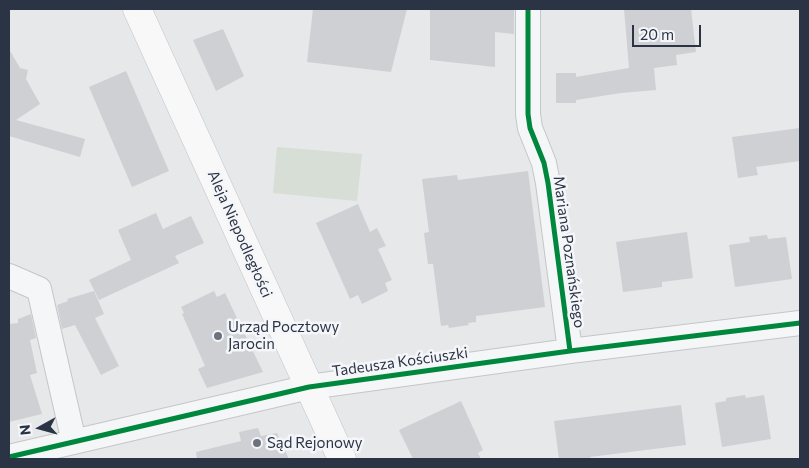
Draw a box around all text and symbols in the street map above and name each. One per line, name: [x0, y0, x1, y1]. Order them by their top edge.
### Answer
scale bar: [634, 15, 703, 47]
text: 20 m: [640, 25, 674, 43]
street label: Aleja Niepodległości: [204, 168, 276, 300]
street label: Mariana Poznańskiego: [549, 175, 589, 329]
place label: Urząd Pocztowy Jarocin: [228, 318, 339, 353]
marker: Urząd Pocztowy Jarocin: [212, 330, 224, 342]
street label: Tadeusza Kościuszki: [331, 344, 469, 380]
north arrow: [15, 403, 65, 453]
text: N: [16, 424, 34, 436]
place label: Sąd Rejonowy: [267, 434, 362, 452]
marker: Sąd Rejonowy: [251, 437, 263, 449]

